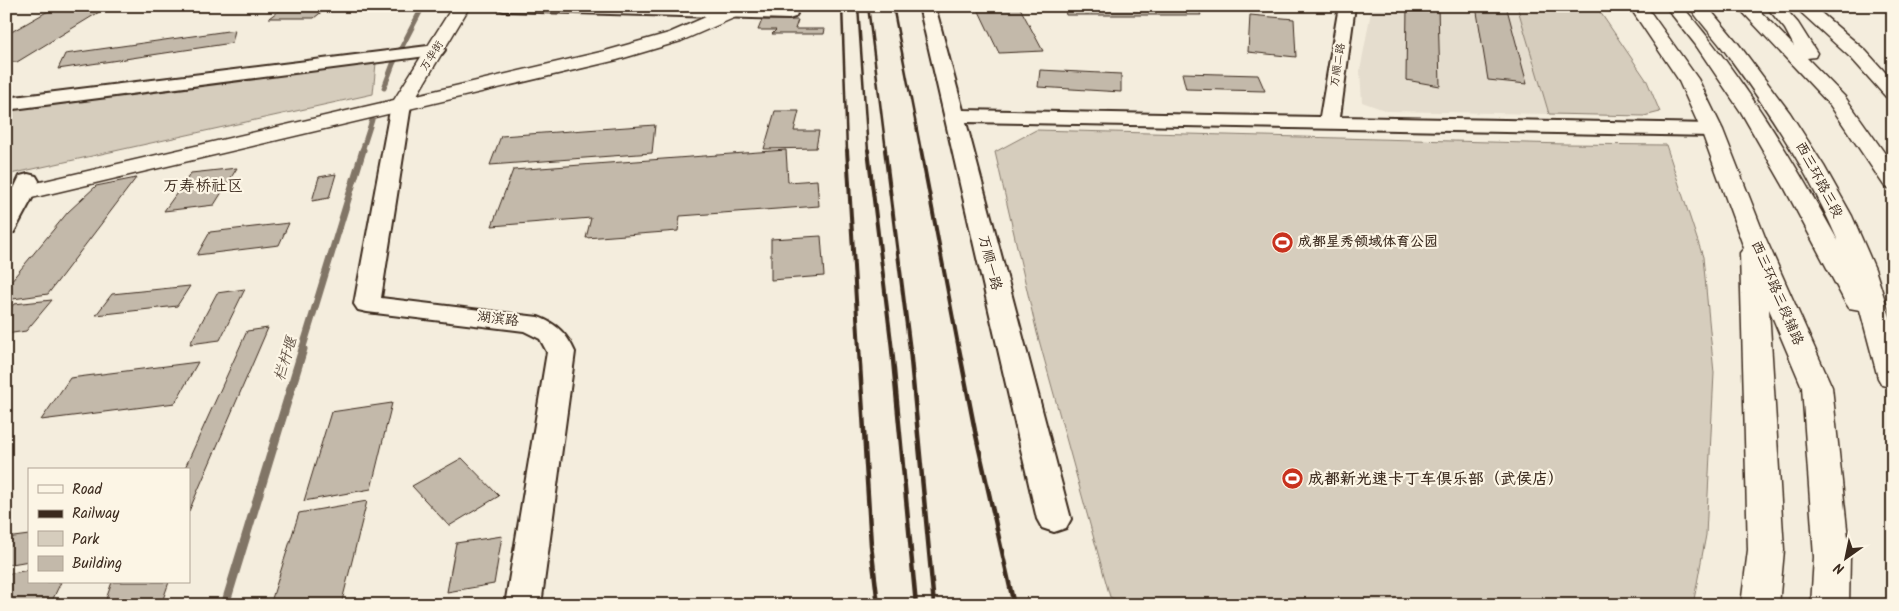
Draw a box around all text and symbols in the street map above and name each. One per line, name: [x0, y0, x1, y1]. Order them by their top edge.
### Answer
street label: 万华街: [416, 36, 449, 75]
street label: 万顺二路: [1326, 42, 1350, 88]
street label: 西三环路三段: [1790, 138, 1848, 222]
district label: 万寿桥社区: [163, 174, 243, 199]
sports icon: 成都星秀领域体育公园: [1270, 230, 1294, 254]
place label: 成都星秀领域体育公园: [1298, 231, 1438, 253]
street label: 万顺一路: [973, 233, 1007, 293]
street label: 西三环路三段辅路: [1745, 237, 1809, 349]
street label: 湖滨路: [476, 306, 520, 332]
water label: 栏杆堰: [268, 332, 305, 384]
sports icon: 成都新光速卡丁车俱乐部（武侯店）: [1280, 467, 1304, 491]
place label: 成都新光速卡丁车俱乐部（武侯店）: [1308, 467, 1564, 492]
legend: [28, 468, 190, 584]
text: Road: [72, 478, 103, 502]
text: Railway: [72, 502, 120, 526]
text: Park: [72, 528, 100, 552]
north arrow: [1822, 534, 1872, 584]
text: Building: [72, 552, 122, 576]
text: N: [1830, 556, 1849, 580]

